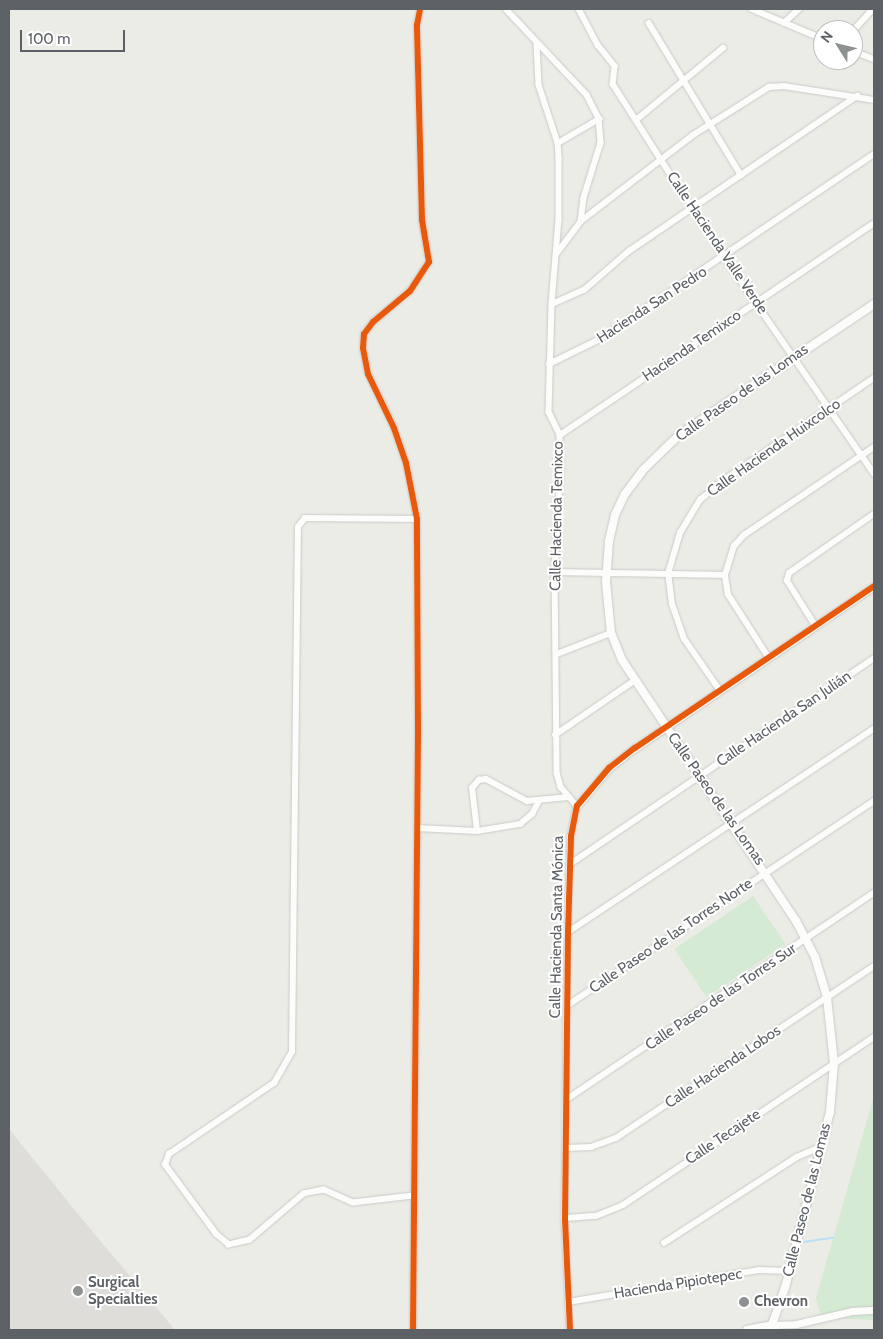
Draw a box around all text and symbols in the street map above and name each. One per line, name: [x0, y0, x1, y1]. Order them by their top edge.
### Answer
scale bar: [22, 20, 128, 52]
north arrow: [813, 20, 863, 70]
text: N: [816, 27, 837, 46]
text: 100 m: [28, 30, 70, 48]
street label: Calle Hacienda Valle Verde: [663, 169, 771, 317]
street label: Hacienda San Pedro: [594, 263, 710, 347]
street label: Hacienda Temixco: [639, 306, 745, 386]
street label: Calle Paseo de las Lomas: [672, 340, 812, 446]
street label: Calle Hacienda Huixcolco: [704, 395, 844, 501]
street label: Calle Hacienda Temixco: [547, 441, 567, 591]
street label: Calle Hacienda San Julián: [713, 667, 855, 771]
street label: Calle Paseo de las Lomas: [663, 729, 769, 869]
street label: Calle Hacienda Santa Mónica: [546, 835, 568, 1019]
street label: Calle Paseo de las Torres Norte: [586, 875, 756, 997]
street label: Calle Paseo de las Torres Sur: [642, 940, 800, 1054]
street label: Calle Hacienda Lobos: [662, 1022, 784, 1112]
street label: Calle Tecajete: [682, 1105, 764, 1169]
street label: Calle Paseo de las Lomas: [779, 1121, 835, 1279]
street label: Hacienda Pipiotepec: [613, 1265, 743, 1303]
place label: Surgical Specialties: [88, 1273, 158, 1308]
marker: Surgical Specialties: [72, 1285, 84, 1297]
place label: Chevron: [754, 1293, 808, 1311]
marker: Chevron: [738, 1296, 750, 1308]

